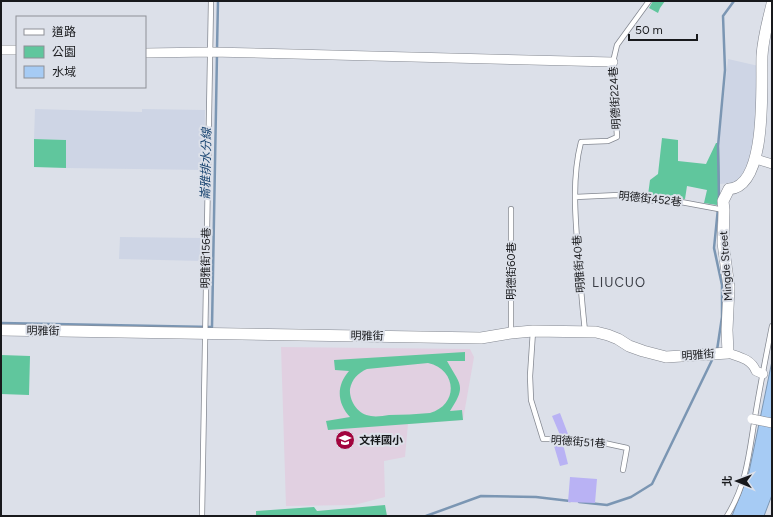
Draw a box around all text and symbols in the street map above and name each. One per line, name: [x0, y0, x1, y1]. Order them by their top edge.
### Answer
legend: [16, 16, 146, 88]
scale bar: [629, 16, 697, 42]
text: 50 m: [635, 23, 663, 37]
text: 道路: [52, 25, 76, 39]
text: 公園: [52, 45, 76, 59]
text: 水域: [52, 65, 76, 79]
street label: 明德街224巷: [607, 66, 623, 130]
water label: 崙雅排水分線: [198, 126, 214, 200]
street label: 明德街452巷: [618, 189, 682, 209]
street label: 明雅街156巷: [199, 227, 213, 289]
street label: Mingde Street: [717, 230, 735, 302]
street label: 明雅街40巷: [570, 235, 588, 293]
street label: 明德街60巷: [505, 242, 518, 300]
district label: LIUCUO: [592, 275, 646, 290]
street label: 明雅街: [26, 324, 60, 338]
street label: 明雅街: [350, 329, 384, 343]
street label: 明雅街: [681, 347, 715, 363]
school or university icon: 文祥國小: [334, 429, 356, 451]
place label: 文祥國小: [359, 434, 403, 447]
street label: 明德街51巷: [550, 434, 606, 450]
north arrow: [717, 461, 757, 501]
text: 北: [721, 475, 734, 486]

